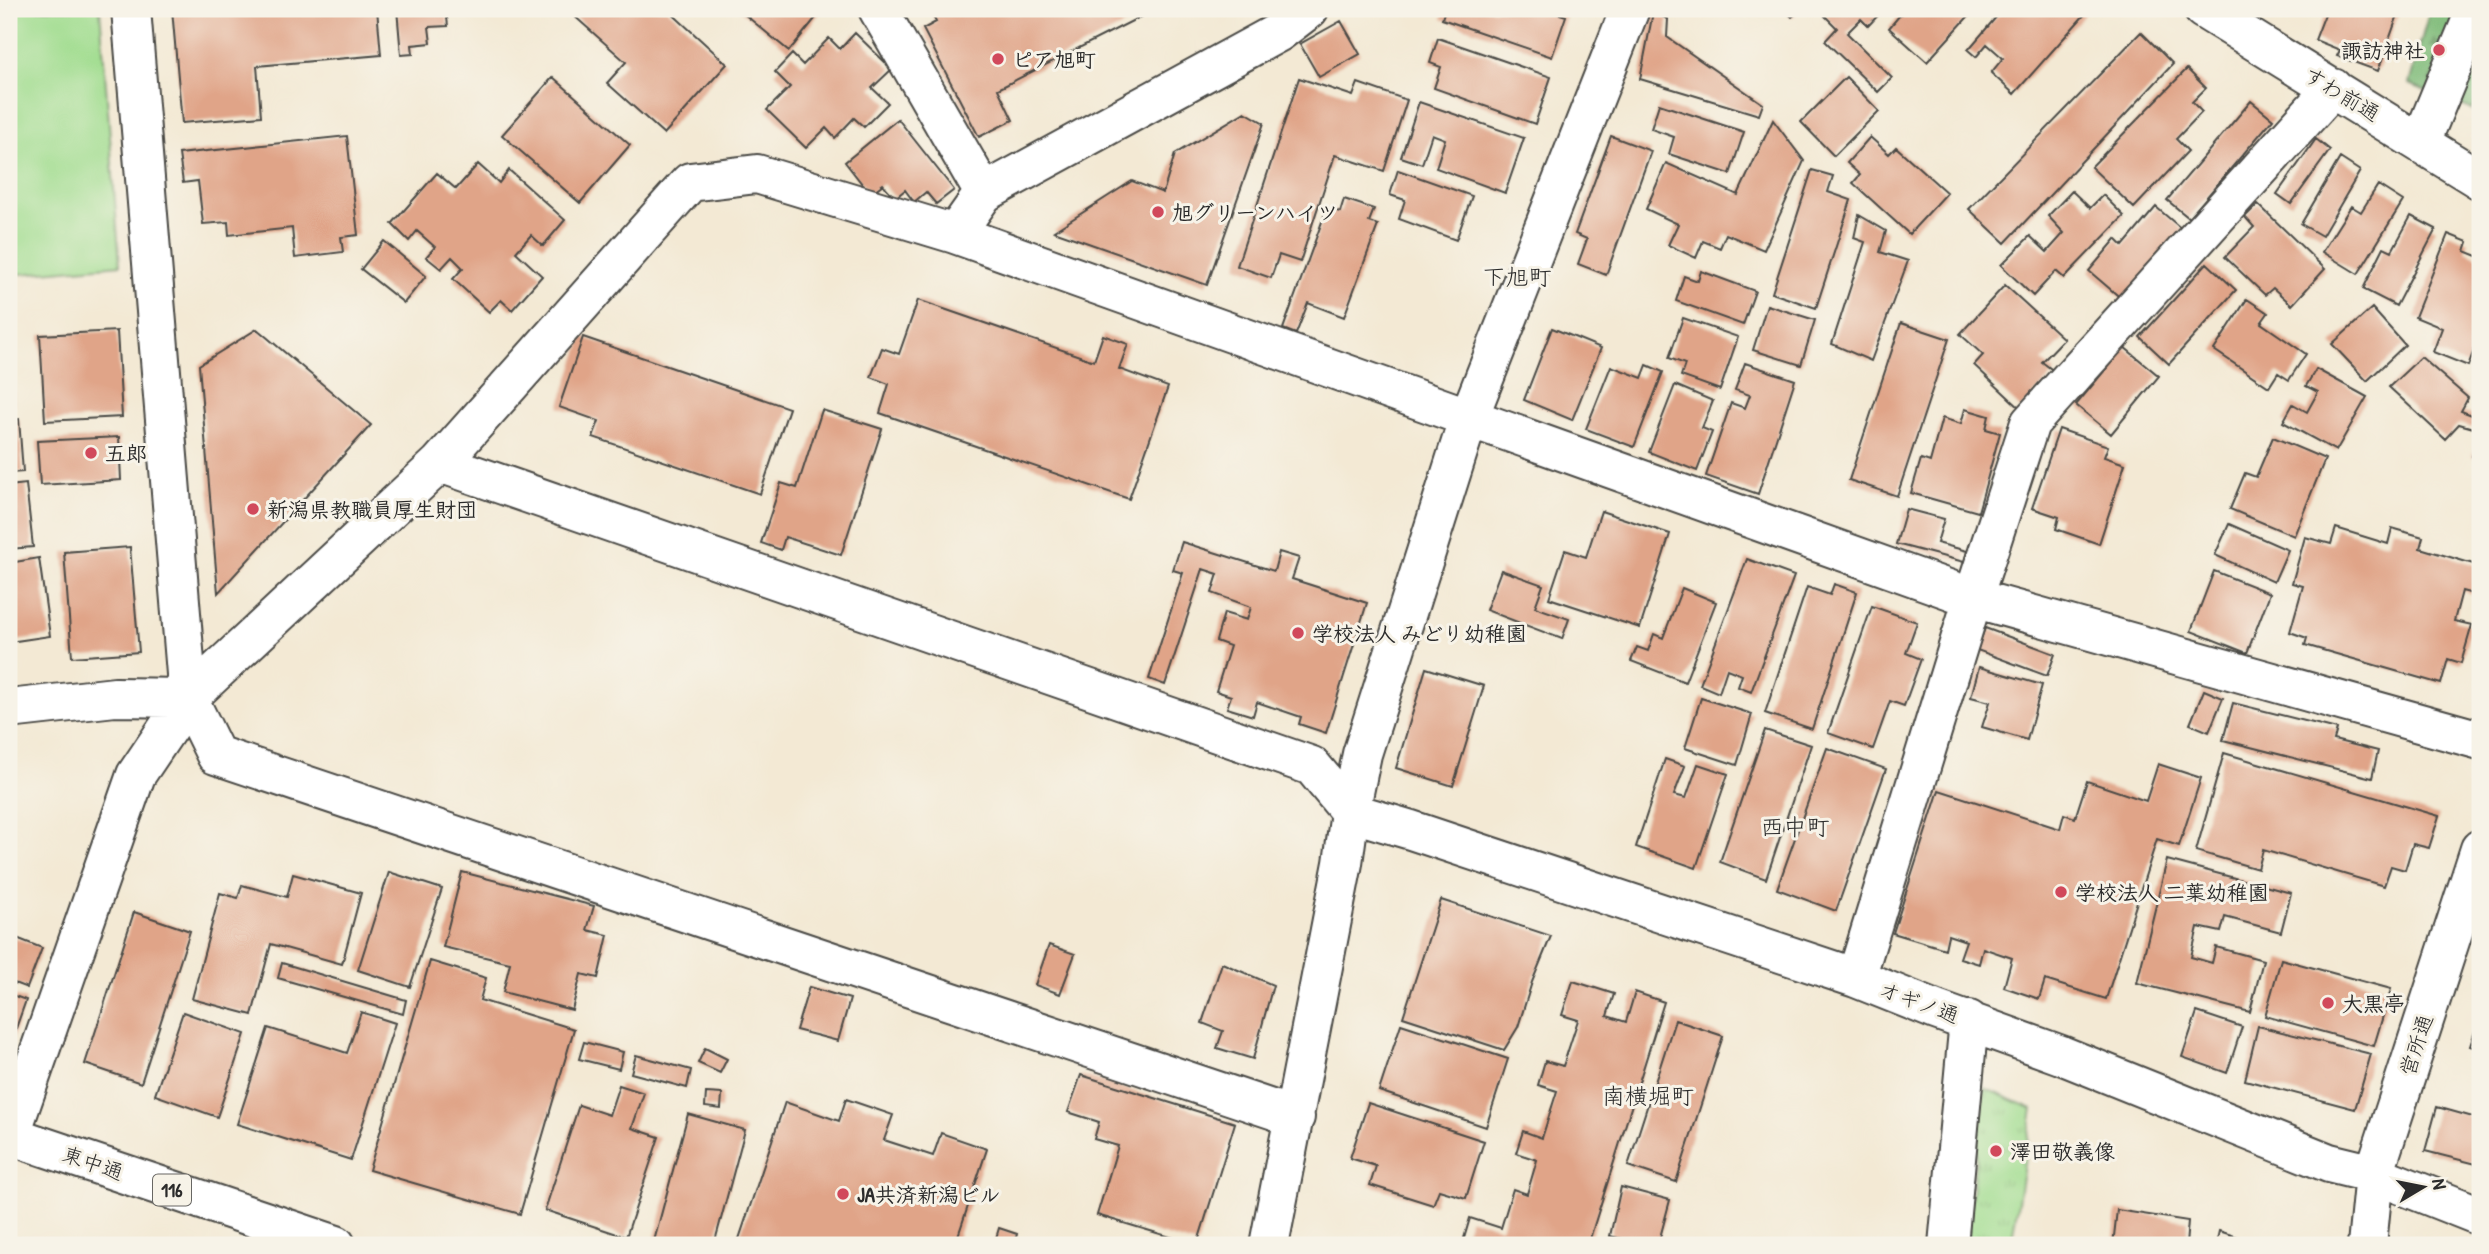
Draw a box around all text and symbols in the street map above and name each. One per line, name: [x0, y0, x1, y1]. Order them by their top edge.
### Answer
place label: 諏訪神社: [2341, 36, 2425, 65]
marker: 諏訪神社: [2431, 42, 2447, 58]
place label: ピア旭町: [1012, 45, 1096, 74]
marker: ピア旭町: [990, 51, 1006, 67]
street label: すわ前通: [2299, 60, 2385, 128]
place label: 旭グリーンハイツ: [1172, 198, 1338, 227]
marker: 旭グリーンハイツ: [1150, 204, 1166, 220]
district label: 下旭町: [1483, 261, 1552, 292]
place label: 五郎: [105, 439, 147, 468]
marker: 五郎: [83, 445, 99, 461]
place label: 新潟県教職員厚生財団: [267, 495, 477, 524]
marker: 新潟県教職員厚生財団: [245, 501, 261, 517]
place label: 学校法人 みどり幼稚園: [1312, 619, 1527, 648]
marker: 学校法人 みどり幼稚園: [1290, 625, 1306, 641]
district label: 西中町: [1761, 811, 1830, 842]
place label: 学校法人 二葉幼稚園: [2075, 878, 2269, 907]
marker: 学校法人 二葉幼稚園: [2053, 884, 2069, 900]
street label: オギノ通: [1875, 974, 1963, 1030]
place label: 大黒亭: [2342, 989, 2405, 1018]
marker: 大黒亭: [2320, 995, 2336, 1011]
street label: 営所通: [2392, 1011, 2440, 1079]
district label: 南横堀町: [1602, 1080, 1694, 1111]
place label: 澤田敬義像: [2010, 1137, 2115, 1166]
street label: 東中通: [58, 1139, 128, 1187]
marker: 澤田敬義像: [1988, 1143, 2004, 1159]
north arrow: [2388, 1152, 2458, 1222]
road number: 116: [153, 1174, 191, 1206]
text: N: [2426, 1177, 2453, 1191]
place label: JA共済新潟ビル: [857, 1180, 1001, 1209]
marker: JA共済新潟ビル: [835, 1186, 851, 1202]

